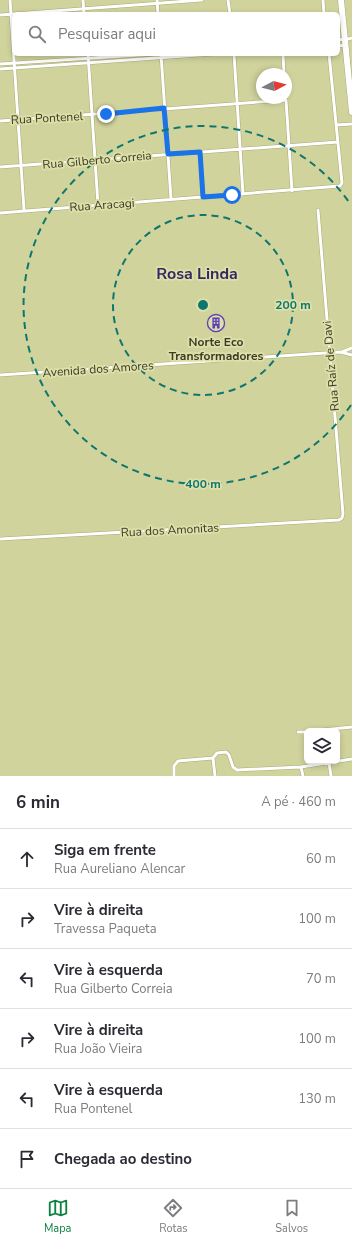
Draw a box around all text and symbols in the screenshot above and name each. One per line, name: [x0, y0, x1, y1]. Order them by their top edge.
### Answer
search box: [12, 12, 340, 56]
icon: search: [26, 23, 48, 45]
text: Pesquisar aqui: [58, 24, 156, 44]
north arrow: [256, 68, 292, 104]
route end: [97, 105, 115, 123]
street label: Rua Pontenel: [10, 108, 84, 128]
street label: Rua Gilberto Correia: [42, 147, 152, 173]
route start: [223, 186, 241, 204]
street label: Rua Aracagi: [69, 195, 135, 215]
district label: Rosa Linda: [156, 263, 238, 285]
text: 200 m: [275, 297, 311, 313]
centre of rings: [196, 298, 210, 312]
building icon: Norte Eco Transformadores: [206, 313, 226, 333]
street label: Rua Raíz de Davi: [319, 320, 343, 412]
place label: Norte Eco Transformadores: [169, 334, 263, 364]
street label: Avenida dos Amores: [42, 357, 154, 381]
text: 400 m: [185, 476, 221, 492]
street label: Rua dos Amonitas: [120, 519, 220, 541]
map controls: [304, 728, 340, 764]
button: layers: [304, 728, 340, 764]
text: 6 min: [16, 791, 60, 814]
text: A pé · 460 m: [261, 793, 336, 811]
text: Siga em frente: [54, 840, 156, 860]
icon: ahead: [16, 848, 38, 870]
text: 60 m: [306, 850, 336, 868]
text: Rua Aureliano Alencar: [54, 860, 185, 878]
text: Vire à direita: [54, 900, 143, 920]
icon: right: [16, 908, 38, 930]
text: 100 m: [298, 910, 336, 928]
text: Travessa Paqueta: [54, 920, 157, 938]
text: Vire à esquerda: [54, 960, 163, 980]
icon: left: [16, 968, 38, 990]
text: 70 m: [306, 970, 336, 988]
text: Rua Gilberto Correia: [54, 980, 173, 998]
text: Vire à direita: [54, 1020, 143, 1040]
icon: right: [16, 1028, 38, 1050]
text: 100 m: [298, 1030, 336, 1048]
text: Rua João Vieira: [54, 1040, 143, 1058]
text: Vire à esquerda: [54, 1080, 163, 1100]
icon: left: [16, 1088, 38, 1110]
text: 130 m: [298, 1090, 336, 1108]
text: Rua Pontenel: [54, 1100, 132, 1118]
icon: arrive: [16, 1148, 38, 1170]
text: Chegada ao destino: [54, 1149, 192, 1169]
tab: Mapa: [44, 1197, 71, 1236]
tab: Rotas: [159, 1197, 188, 1236]
tab: Salvos: [275, 1197, 308, 1236]

